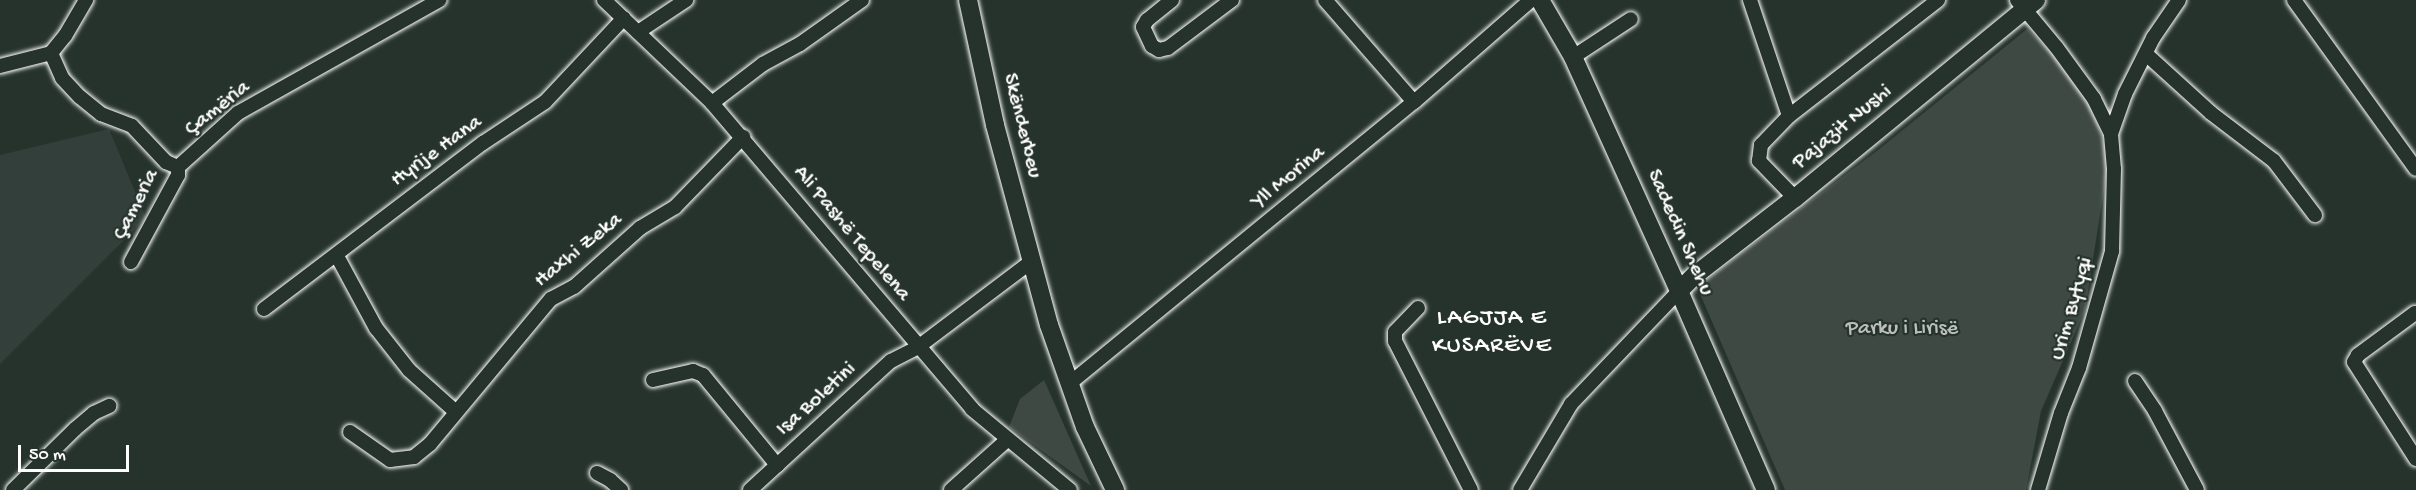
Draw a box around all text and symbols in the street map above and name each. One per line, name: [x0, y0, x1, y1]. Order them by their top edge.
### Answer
street label: Skënderbeu: [995, 71, 1047, 181]
street label: Çamëria: [180, 75, 256, 143]
street label: Pajazit Nushi: [1788, 80, 1898, 176]
street label: Hyrije Hana: [386, 110, 488, 194]
street label: Yll Morina: [1247, 140, 1331, 216]
street label: Ali Pashë Tepelena: [786, 161, 916, 307]
street label: Çameria: [108, 165, 166, 245]
street label: Sadedin Shehu: [1639, 166, 1719, 300]
street label: Haxhi Zeka: [530, 207, 628, 295]
street label: Urim Bytyqi: [2046, 254, 2100, 364]
district label: LAGJJA E KUSARËVE: [1432, 305, 1552, 361]
park label: Parku i Lirisë: [1846, 317, 1958, 343]
street label: Isa Boletini: [772, 357, 862, 443]
scale bar: [21, 433, 132, 471]
text: 50 m: [29, 445, 66, 466]

